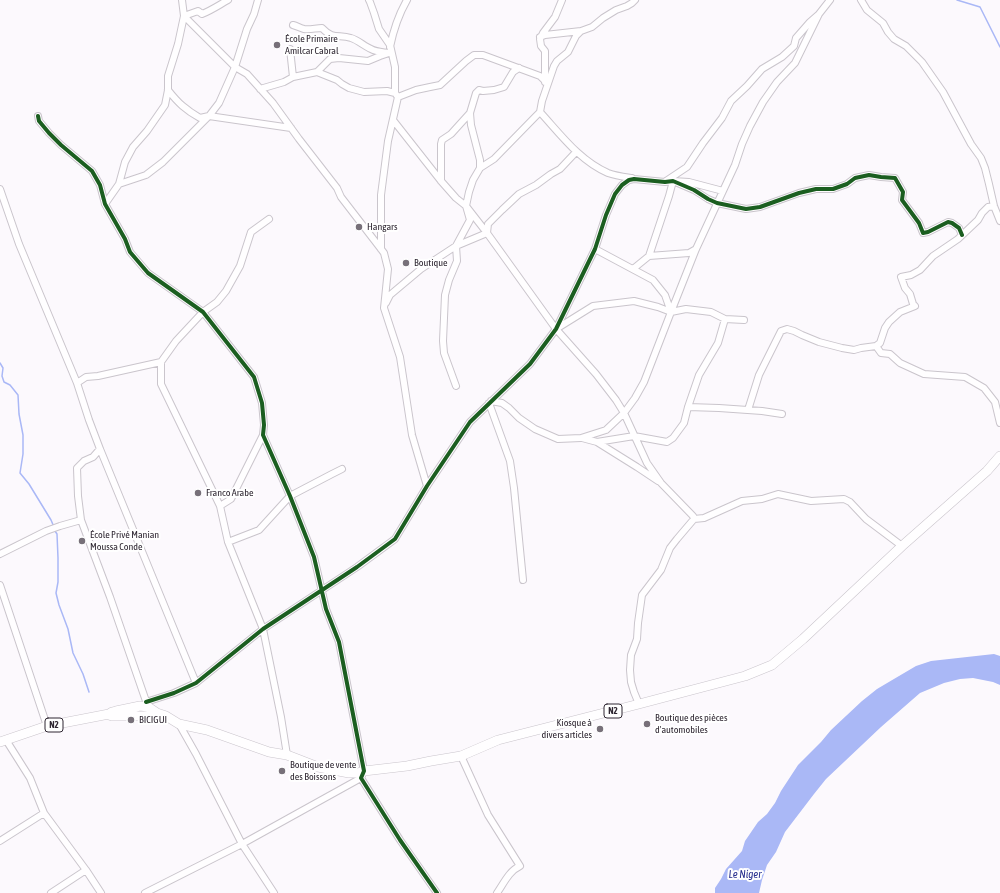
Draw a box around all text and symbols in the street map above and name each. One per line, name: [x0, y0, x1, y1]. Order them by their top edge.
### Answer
place label: École Primaire Amilcar Cabral: [285, 33, 339, 56]
marker: École Primaire Amilcar Cabral: [272, 40, 282, 50]
place label: Hangars: [367, 221, 398, 233]
marker: Hangars: [354, 222, 364, 232]
place label: Boutique: [414, 257, 448, 269]
marker: Boutique: [401, 258, 411, 268]
place label: Franco Arabe: [206, 487, 253, 499]
marker: Franco Arabe: [193, 488, 203, 498]
place label: École Privé Manian Moussa Conde: [90, 529, 159, 552]
marker: École Privé Manian Moussa Conde: [77, 536, 87, 546]
road number: N2: [604, 704, 622, 718]
place label: Boutique des pièces d'automobiles: [655, 712, 727, 736]
place label: BICIGUI: [139, 714, 167, 726]
marker: BICIGUI: [126, 715, 136, 725]
place label: Kiosque à divers articles: [542, 717, 592, 740]
road number: N2: [45, 718, 63, 732]
marker: Boutique des pièces d'automobiles: [642, 719, 652, 729]
marker: Kiosque à divers articles: [595, 724, 605, 734]
place label: Boutique de vente des Boissons: [290, 759, 356, 782]
marker: Boutique de vente des Boissons: [277, 766, 287, 776]
water label: Le Niger: [729, 868, 761, 882]

